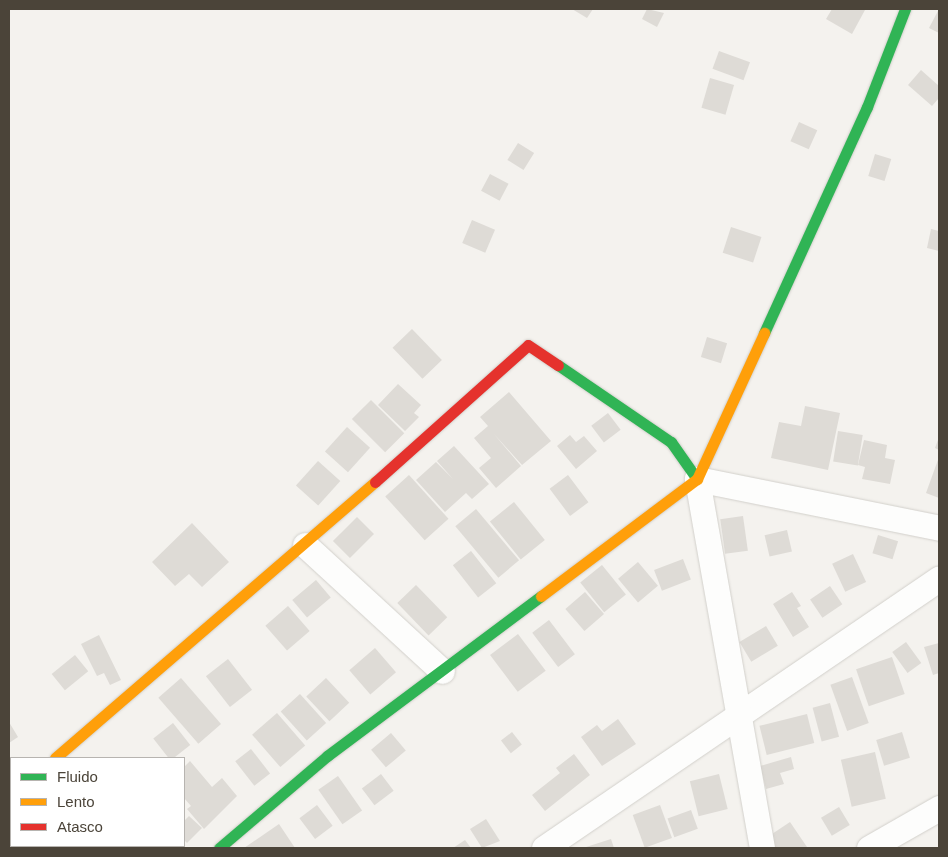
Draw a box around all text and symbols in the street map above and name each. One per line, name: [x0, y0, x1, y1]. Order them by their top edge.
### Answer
legend: [10, 757, 185, 847]
text: Fluido: [57, 768, 98, 785]
text: Lento: [57, 793, 95, 810]
text: Atasco: [57, 818, 103, 835]

